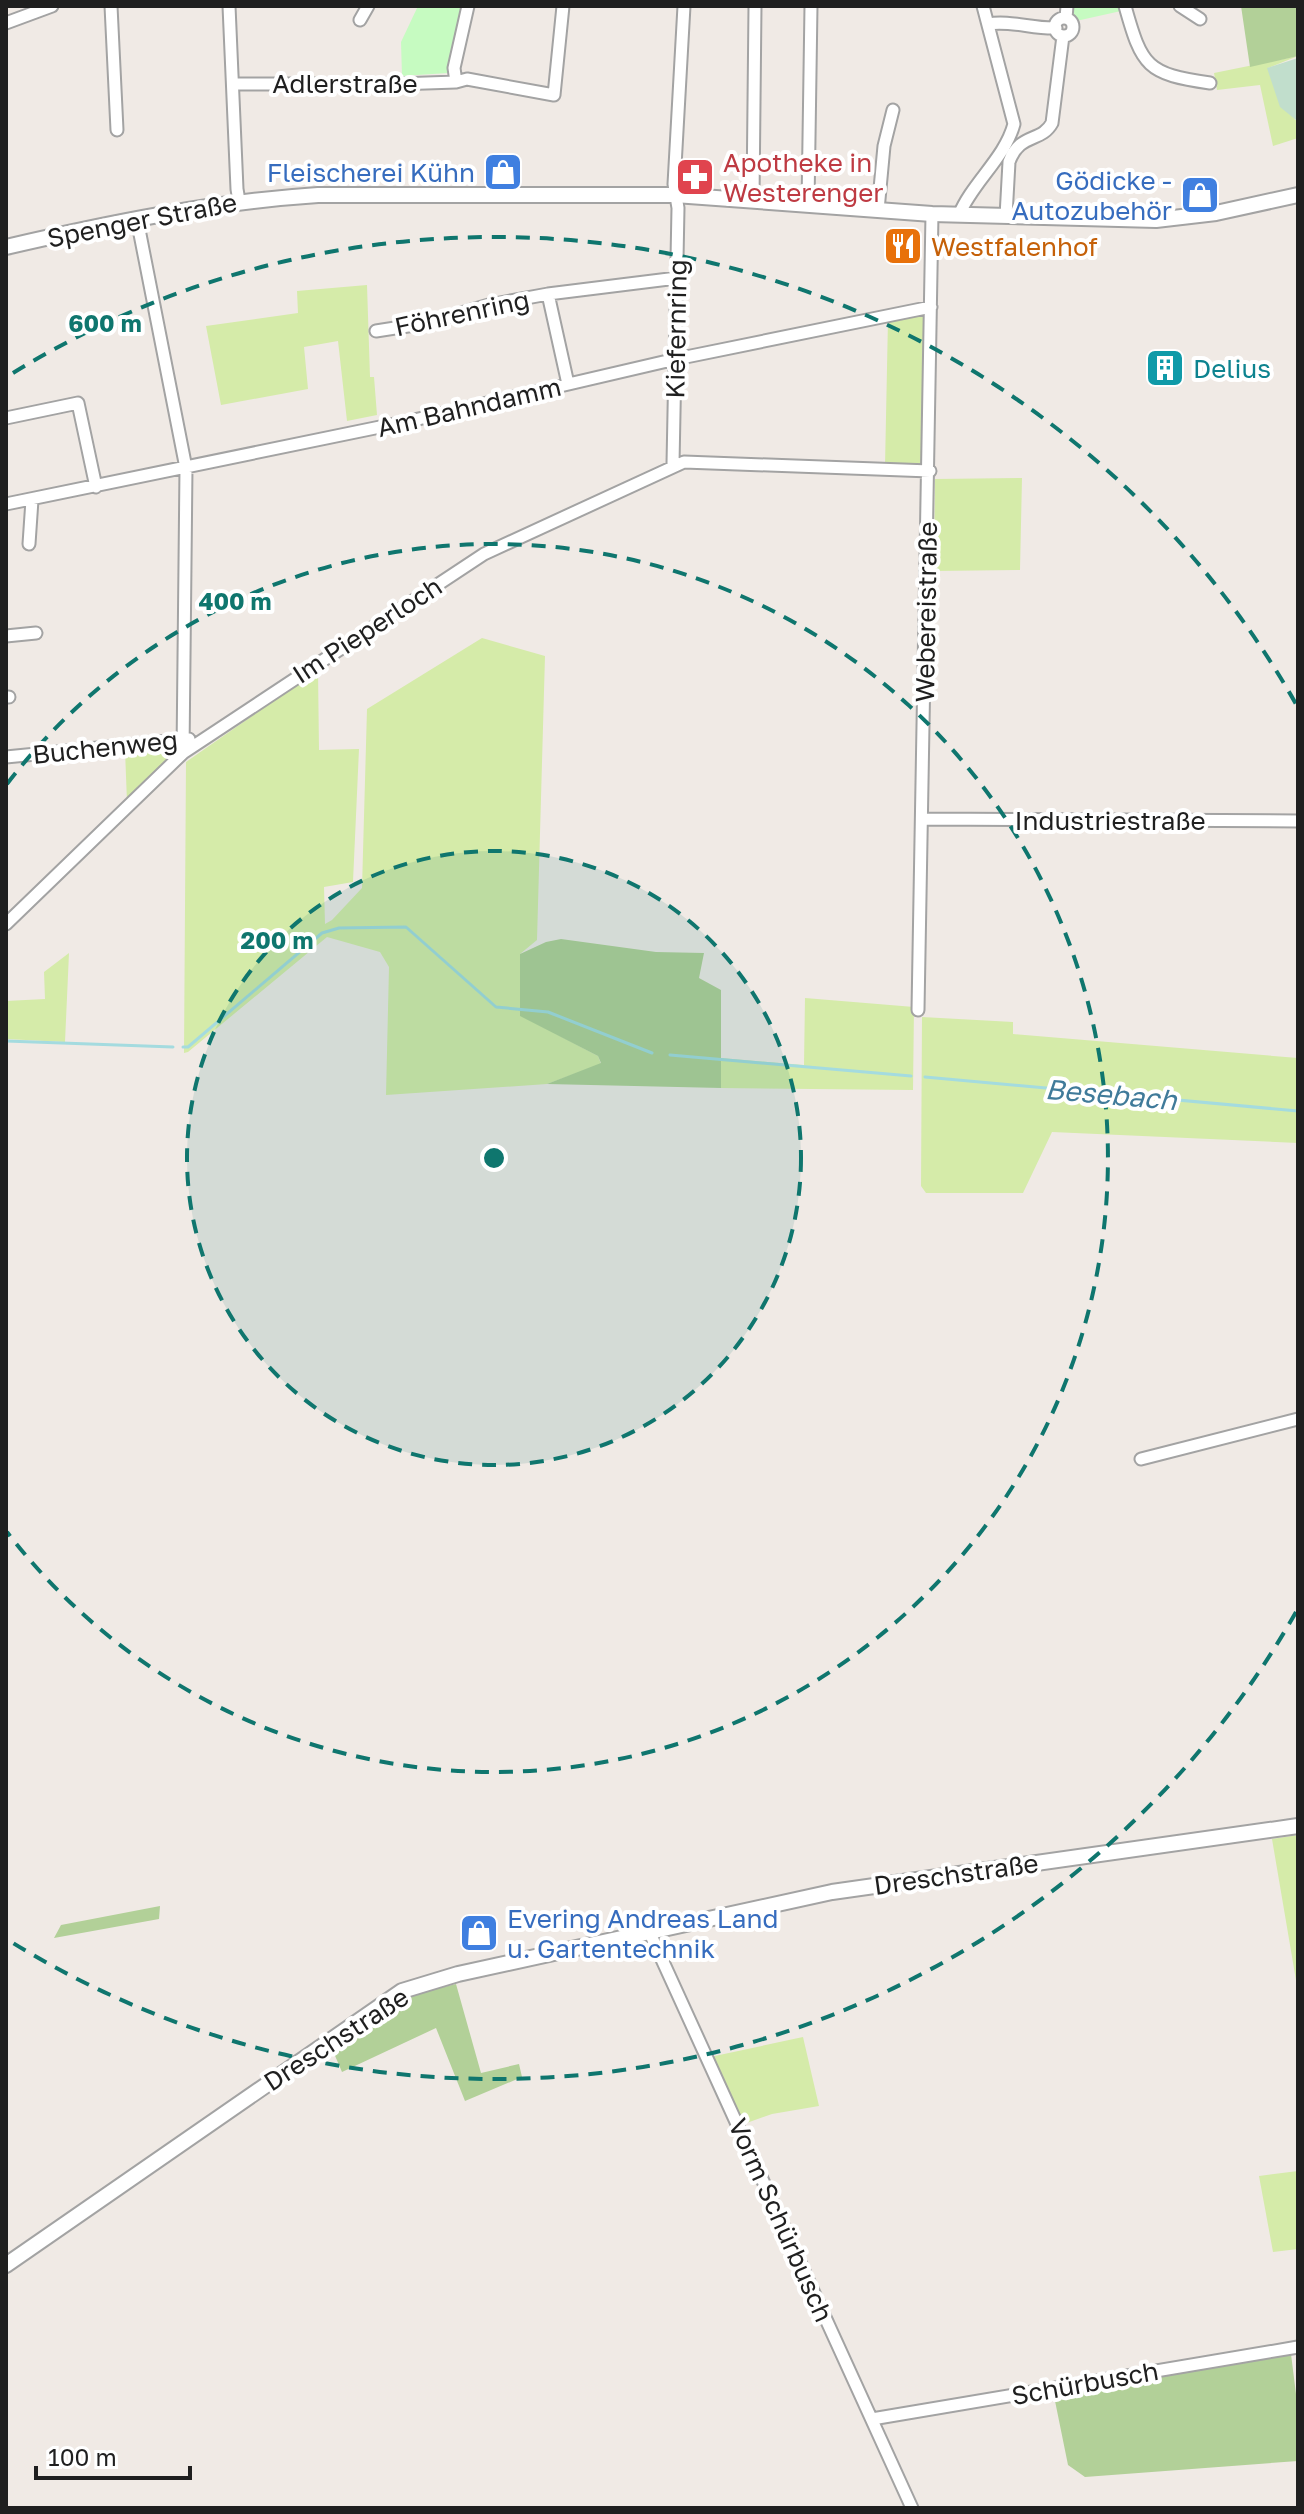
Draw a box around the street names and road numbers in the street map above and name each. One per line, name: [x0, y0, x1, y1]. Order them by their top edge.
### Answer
street label: Adlerstraße: [272, 68, 418, 99]
street label: Spenger Straße: [44, 186, 240, 254]
street label: Kiefernring: [659, 259, 693, 399]
street label: Föhrenring: [392, 284, 532, 342]
street label: Am Bahndamm: [374, 371, 564, 443]
street label: Webereistraße: [909, 521, 943, 703]
street label: Im Pieperloch: [287, 570, 447, 690]
street label: Buchenweg: [31, 724, 179, 770]
street label: Industriestraße: [1014, 805, 1206, 836]
street label: Dreschstraße: [872, 1847, 1040, 1901]
street label: Dreschstraße: [258, 1981, 414, 2097]
street label: Vorm Schürbusch: [722, 2113, 840, 2327]
street label: Schürbusch: [1009, 2355, 1161, 2411]

